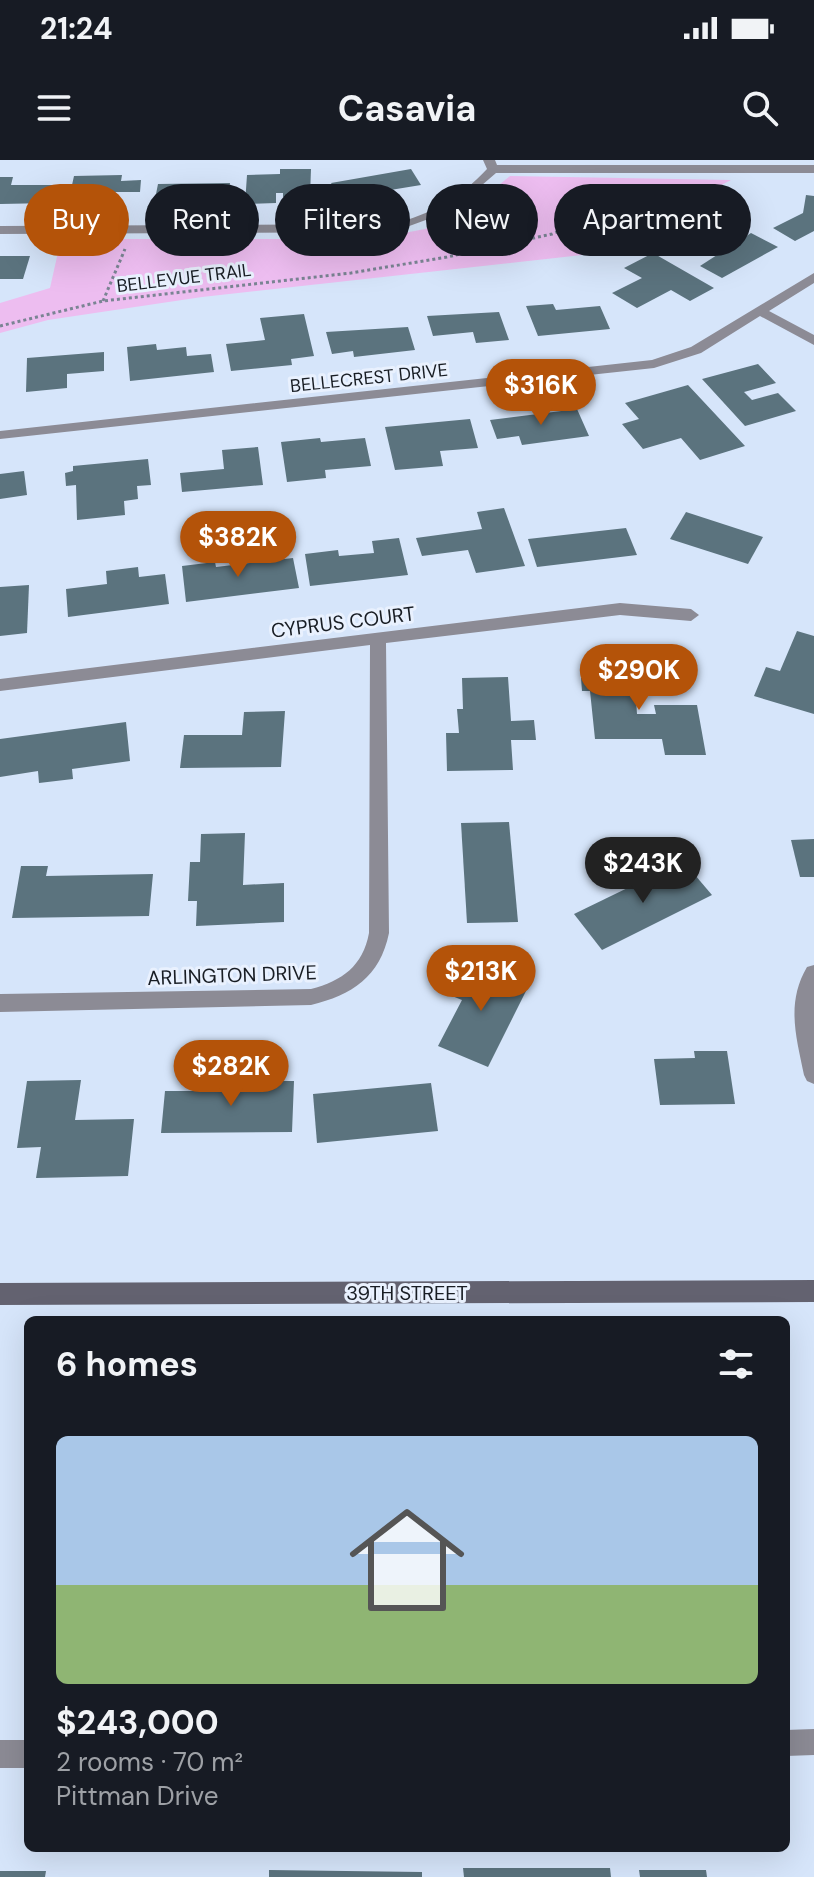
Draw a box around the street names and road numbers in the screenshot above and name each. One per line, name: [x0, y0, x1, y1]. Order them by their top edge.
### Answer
street label: BELLEVUE TRAIL: [115, 258, 253, 298]
street label: BELLECREST DRIVE: [289, 358, 449, 398]
street label: CYPRUS COURT: [270, 600, 416, 644]
street label: ARLINGTON DRIVE: [147, 959, 317, 991]
street label: 39TH STREET: [346, 1280, 468, 1306]

